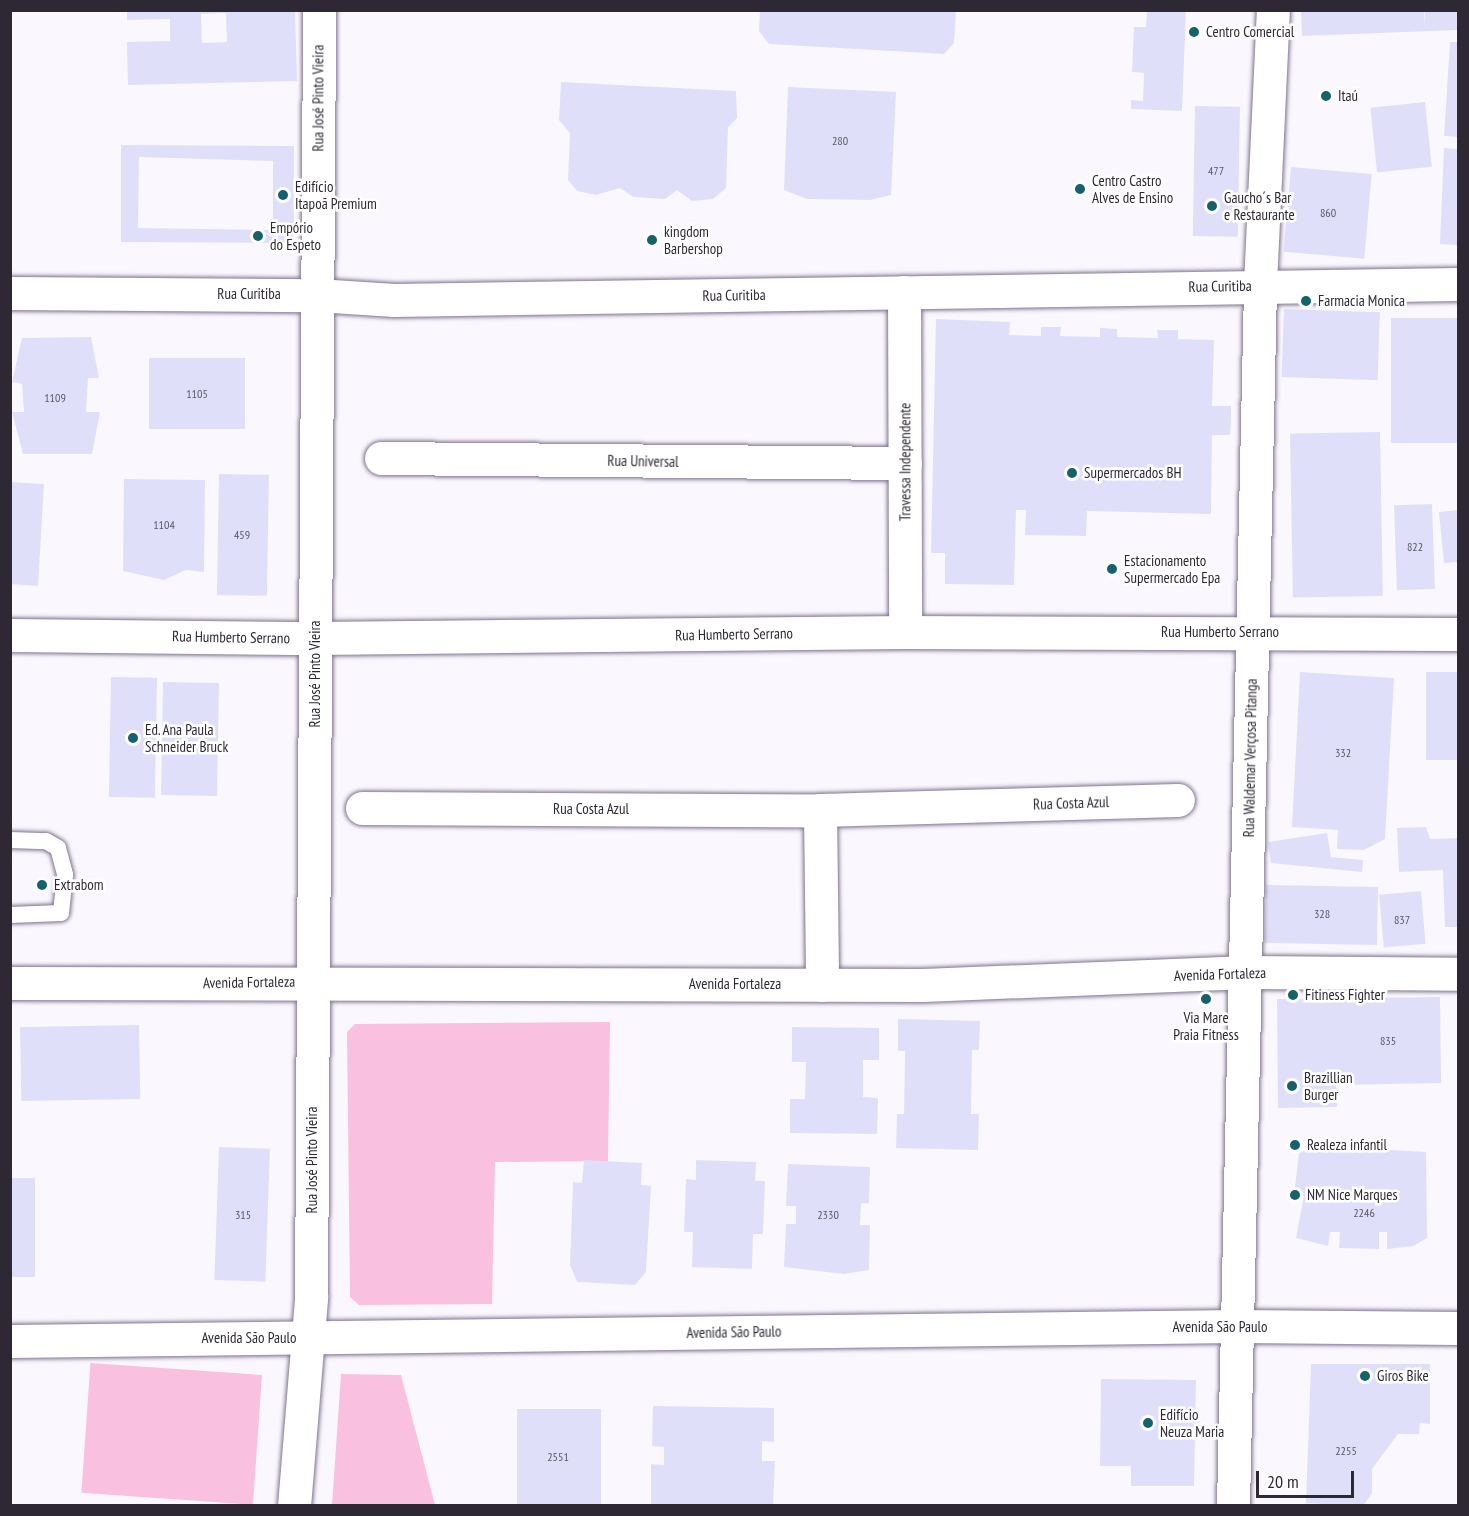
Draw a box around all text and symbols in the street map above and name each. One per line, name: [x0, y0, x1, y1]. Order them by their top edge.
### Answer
place label: Centro Comercial: [1206, 23, 1294, 41]
marker: Centro Comercial: [1187, 25, 1201, 39]
street label: Rua José Pinto Vieira: [309, 44, 327, 152]
place label: Itaú: [1338, 87, 1358, 105]
marker: Itaú: [1319, 89, 1333, 103]
house number: 280: [832, 134, 848, 148]
house number: 477: [1208, 164, 1224, 178]
place label: Centro Castro Alves de Ensino: [1092, 171, 1173, 206]
place label: Edifício Itapoã Premium: [295, 177, 377, 212]
marker: Centro Castro Alves de Ensino: [1073, 182, 1087, 196]
marker: Edifício Itapoã Premium: [276, 188, 290, 202]
place label: Gaucho´s Bar e Restaurante: [1224, 188, 1295, 223]
marker: Gaucho´s Bar e Restaurante: [1205, 199, 1219, 213]
house number: 860: [1320, 206, 1336, 220]
place label: Empório do Espeto: [270, 218, 321, 253]
place label: kingdom Barbershop: [664, 222, 723, 257]
marker: Empório do Espeto: [251, 229, 265, 243]
marker: kingdom Barbershop: [645, 233, 659, 247]
street label: Rua Curitiba: [1188, 276, 1252, 296]
street label: Rua Curitiba: [217, 285, 281, 303]
street label: Rua Curitiba: [702, 285, 766, 305]
place label: Farmacia Monica: [1318, 292, 1405, 310]
marker: Farmacia Monica: [1299, 294, 1313, 308]
house number: 1105: [186, 387, 208, 401]
house number: 1109: [44, 391, 66, 405]
street label: Travessa Independente: [896, 403, 914, 521]
street label: Rua Universal: [607, 451, 679, 471]
place label: Supermercados BH: [1084, 464, 1181, 482]
marker: Supermercados BH: [1065, 466, 1079, 480]
house number: 1104: [153, 518, 175, 532]
house number: 459: [234, 528, 250, 542]
house number: 822: [1407, 540, 1423, 554]
place label: Estacionamento Supermercado Epa: [1124, 551, 1220, 586]
marker: Estacionamento Supermercado Epa: [1105, 562, 1119, 576]
street label: Rua José Pinto Vieira: [306, 620, 324, 728]
street label: Rua Humberto Serrano: [1161, 623, 1279, 641]
street label: Rua Humberto Serrano: [675, 624, 793, 644]
street label: Rua Humberto Serrano: [172, 627, 290, 647]
street label: Rua Waldemar Verçosa Pitanga: [1240, 678, 1260, 838]
place label: Ed. Ana Paula Schneider Bruck: [145, 720, 228, 755]
marker: Ed. Ana Paula Schneider Bruck: [126, 731, 140, 745]
house number: 332: [1335, 746, 1351, 760]
street label: Rua Costa Azul: [1032, 793, 1110, 813]
street label: Rua Costa Azul: [553, 800, 629, 818]
place label: Extrabom: [54, 876, 104, 894]
marker: Extrabom: [35, 878, 49, 892]
house number: 328: [1314, 907, 1330, 921]
house number: 837: [1394, 913, 1410, 927]
street label: Avenida Fortaleza: [1174, 963, 1266, 985]
street label: Avenida Fortaleza: [203, 972, 295, 992]
street label: Avenida Fortaleza: [689, 975, 781, 993]
place label: Fitiness Fighter: [1305, 986, 1385, 1004]
marker: Fitiness Fighter: [1286, 988, 1300, 1002]
marker: Via Mare Praia Fitness: [1199, 992, 1213, 1006]
place label: Via Mare Praia Fitness: [1173, 1008, 1239, 1043]
house number: 835: [1380, 1034, 1396, 1048]
place label: Brazillian Burger: [1304, 1068, 1353, 1103]
marker: Brazillian Burger: [1285, 1079, 1299, 1093]
street label: Rua José Pinto Vieira: [303, 1106, 321, 1214]
place label: Realeza infantil: [1307, 1136, 1387, 1154]
marker: Realeza infantil: [1288, 1138, 1302, 1152]
place label: NM Nice Marques: [1307, 1186, 1398, 1204]
marker: NM Nice Marques: [1288, 1188, 1302, 1202]
house number: 2246: [1353, 1206, 1375, 1220]
house number: 315: [235, 1208, 251, 1222]
house number: 2330: [817, 1208, 839, 1222]
street label: Avenida São Paulo: [1172, 1318, 1268, 1336]
street label: Avenida São Paulo: [686, 1322, 782, 1342]
street label: Avenida São Paulo: [201, 1329, 297, 1347]
place label: Giros Bike: [1377, 1367, 1429, 1385]
marker: Giros Bike: [1358, 1369, 1372, 1383]
place label: Edifício Neuza Maria: [1160, 1405, 1224, 1440]
marker: Edifício Neuza Maria: [1141, 1416, 1155, 1430]
house number: 2255: [1335, 1444, 1357, 1458]
house number: 2551: [547, 1450, 569, 1464]
scale bar: [1259, 1459, 1356, 1497]
text: 20 m: [1267, 1470, 1299, 1493]

